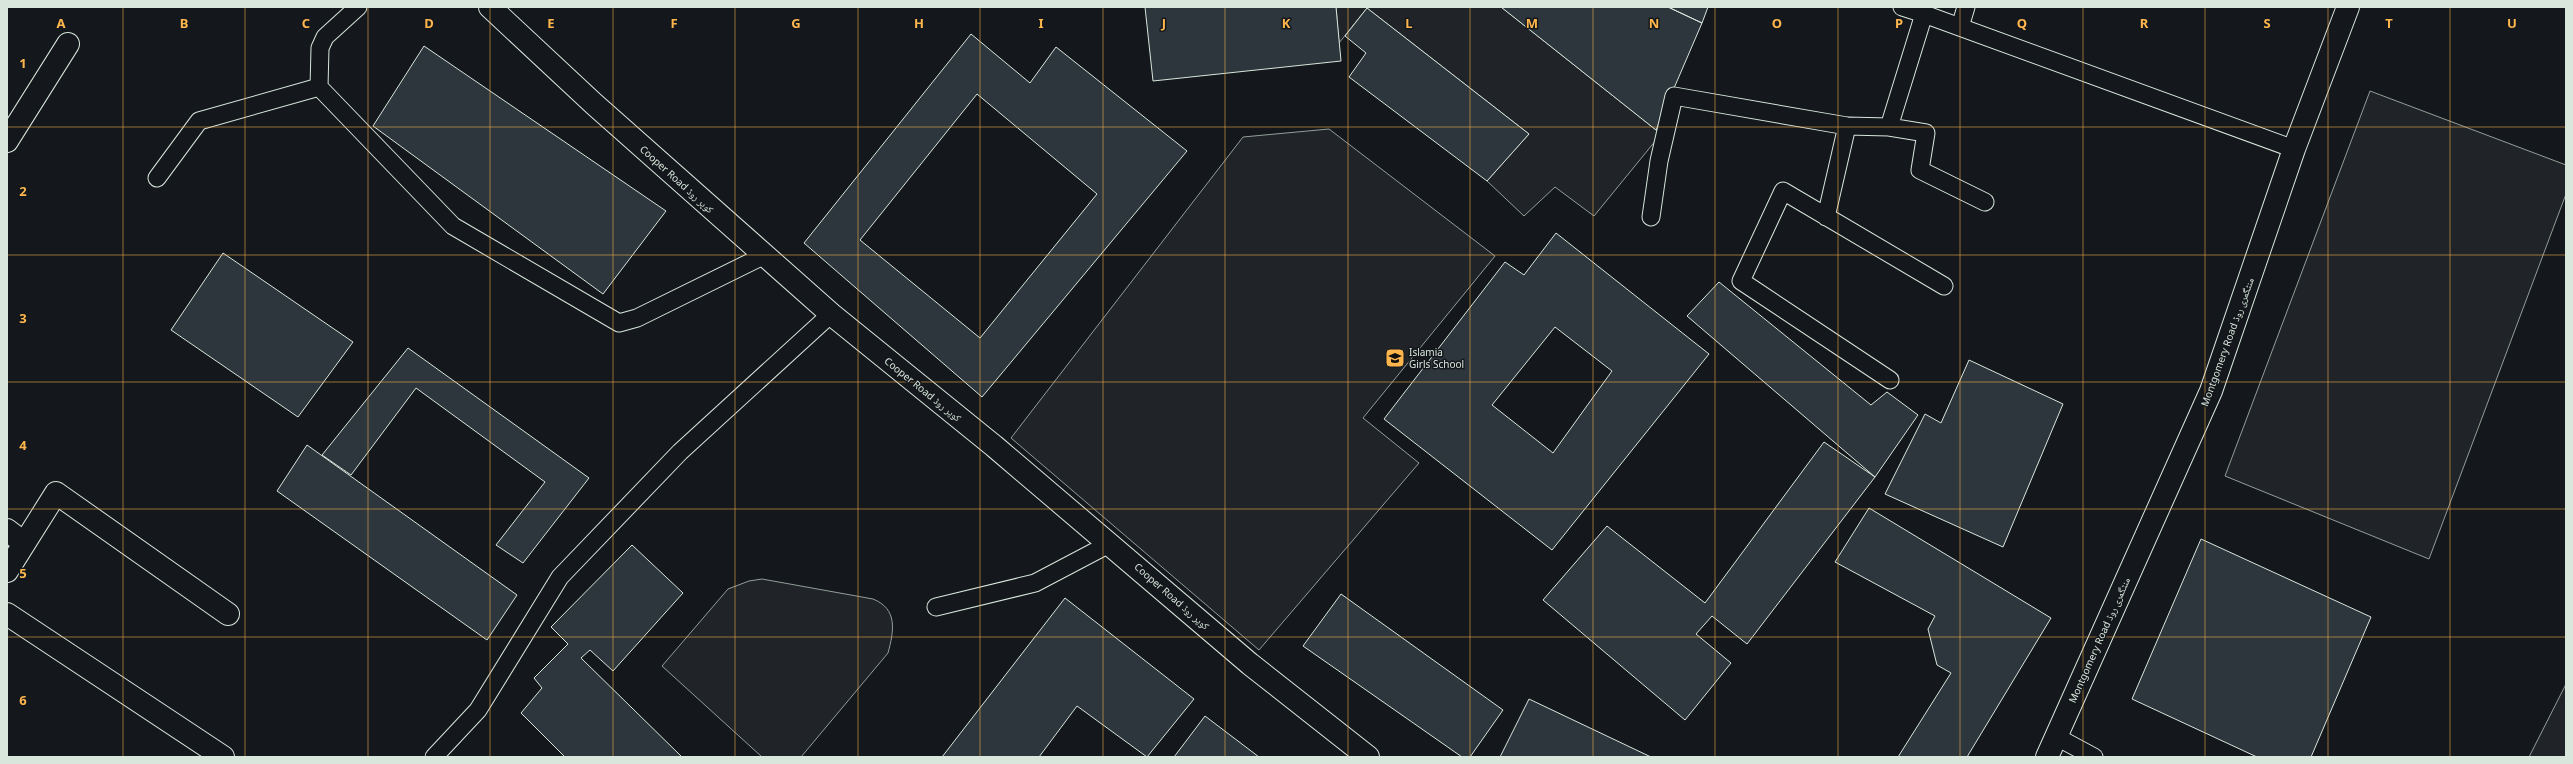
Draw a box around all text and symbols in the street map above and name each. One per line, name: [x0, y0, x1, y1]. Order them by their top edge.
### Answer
text: A: [57, 14, 66, 32]
text: B: [180, 14, 188, 32]
text: C: [302, 14, 310, 32]
text: D: [424, 14, 434, 32]
text: E: [547, 14, 555, 32]
text: F: [670, 14, 678, 32]
text: G: [791, 14, 801, 32]
text: H: [914, 14, 924, 32]
text: I: [1038, 14, 1044, 32]
text: J: [1161, 14, 1166, 32]
text: K: [1282, 14, 1291, 32]
text: L: [1405, 14, 1413, 32]
text: M: [1526, 14, 1538, 32]
text: N: [1649, 14, 1659, 32]
text: O: [1772, 14, 1782, 32]
text: P: [1895, 14, 1903, 32]
text: Q: [2017, 14, 2027, 32]
text: R: [2140, 14, 2149, 32]
text: S: [2263, 14, 2271, 32]
text: T: [2385, 14, 2393, 32]
text: U: [2507, 14, 2517, 32]
text: 1: [19, 54, 27, 72]
street label: Cooper Road کوپر روڈ: [637, 142, 717, 216]
text: 2: [19, 182, 27, 200]
street label: Montgomery Road منٹگمری روڈ: [2197, 275, 2257, 408]
text: 3: [19, 309, 27, 327]
place label: Islamia Girls School: [1409, 345, 1464, 371]
school or university icon: Islamia Girls School: [1384, 347, 1406, 369]
street label: Cooper Road کوپر روڈ: [882, 354, 964, 424]
text: 4: [19, 436, 27, 454]
street label: Cooper Road کوپر روڈ: [1131, 559, 1213, 633]
text: 5: [19, 564, 27, 582]
street label: Montgomery Road منٹگمری روڈ: [2065, 575, 2133, 705]
text: 6: [19, 691, 27, 709]

